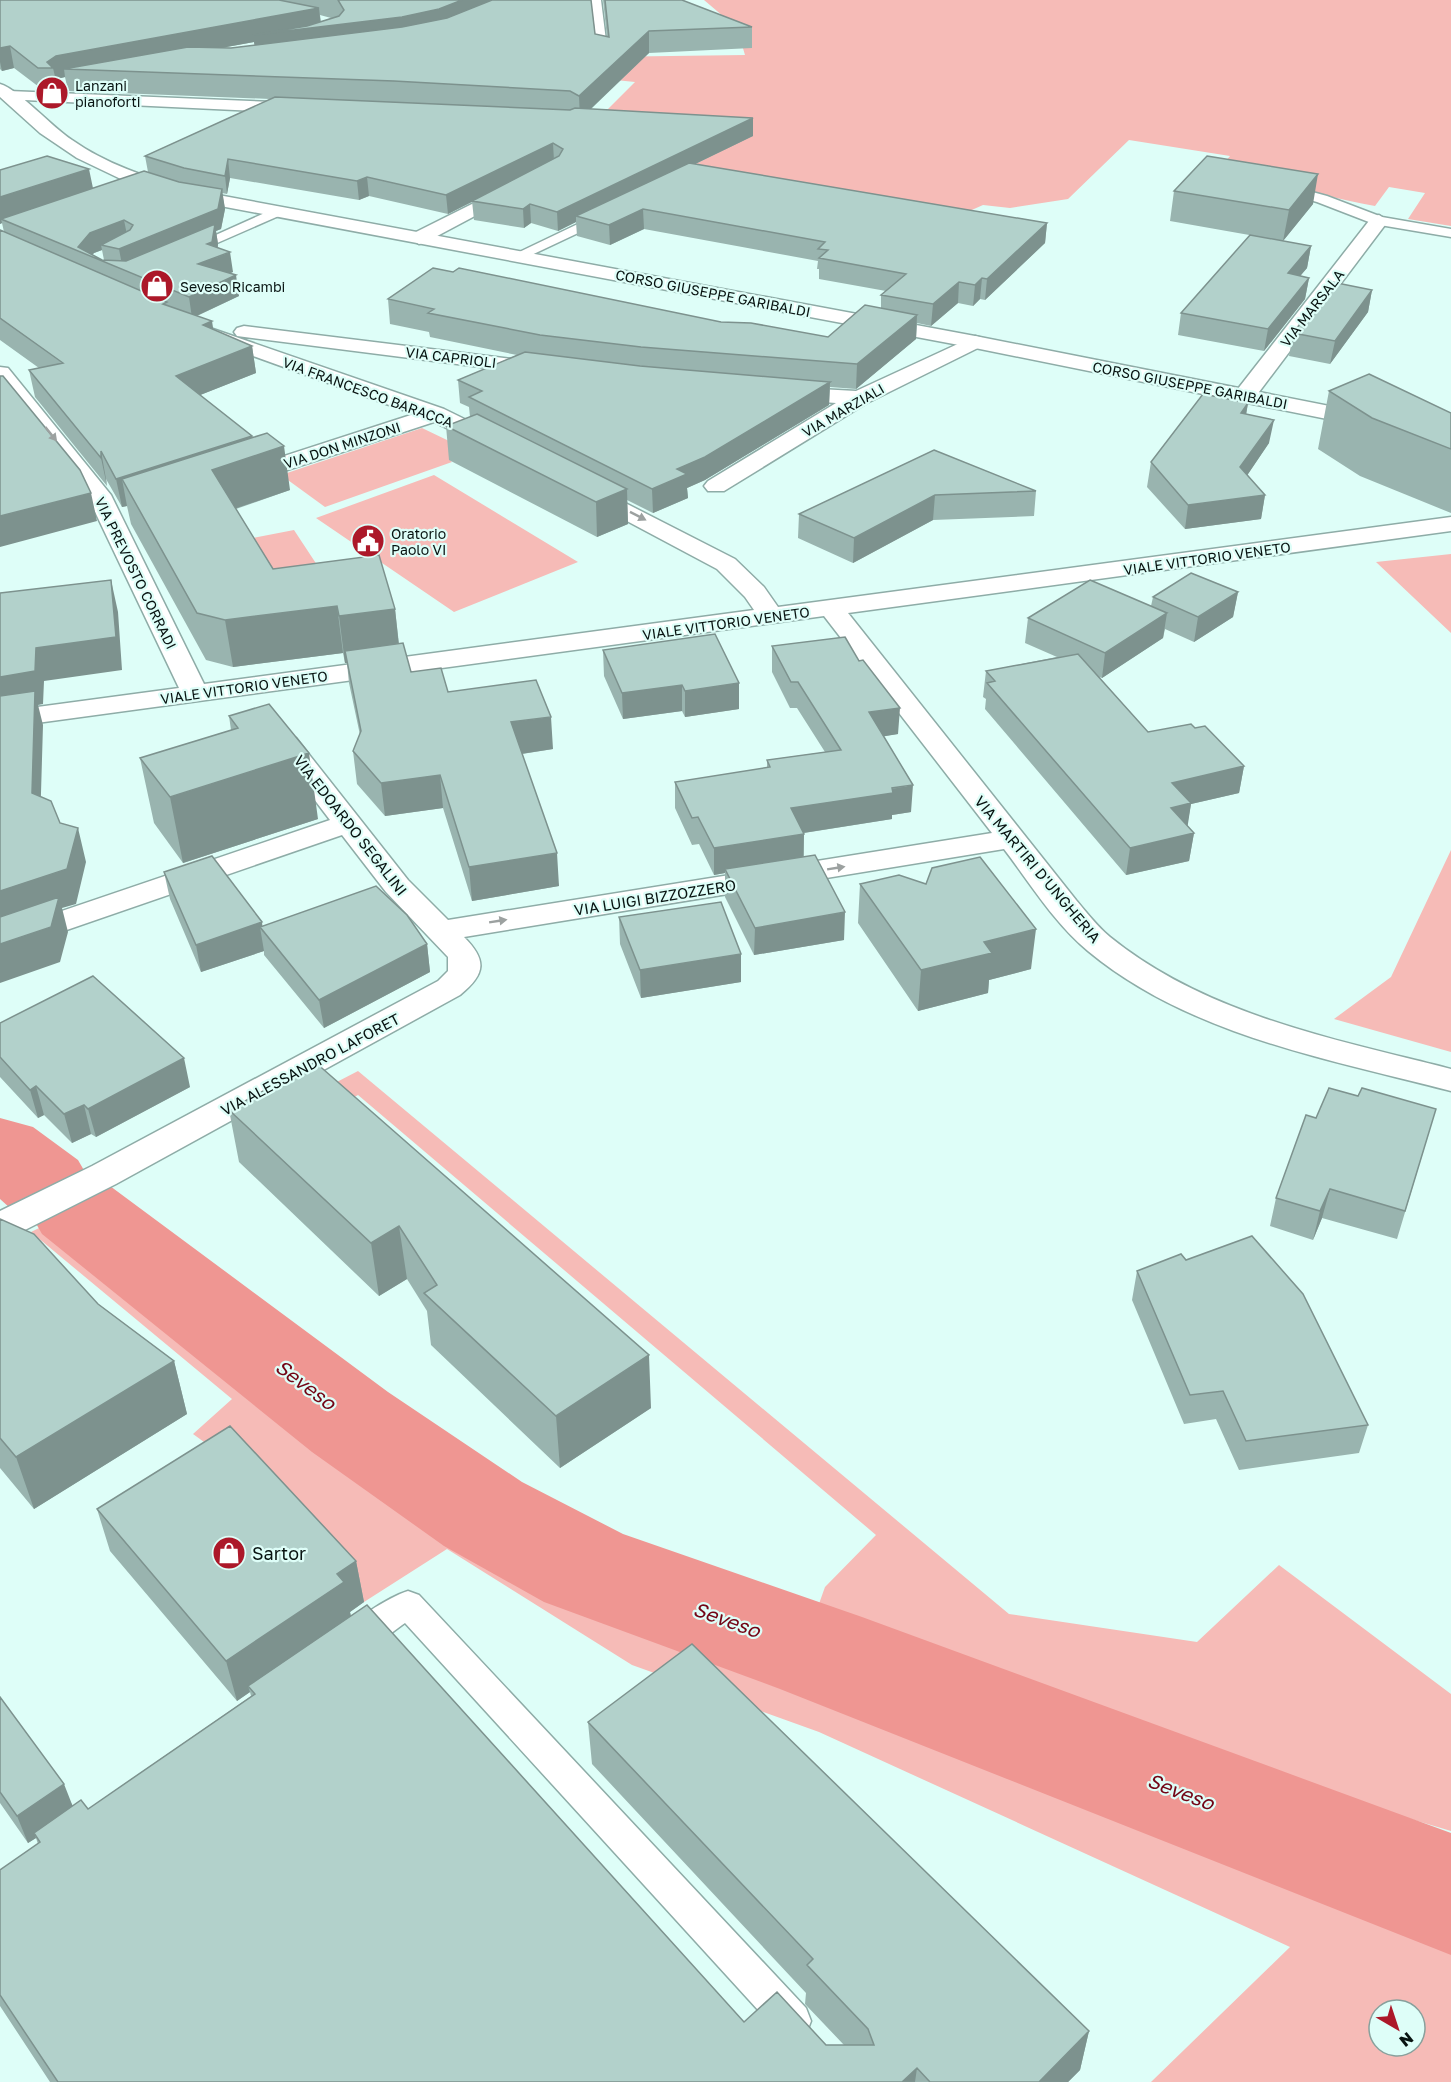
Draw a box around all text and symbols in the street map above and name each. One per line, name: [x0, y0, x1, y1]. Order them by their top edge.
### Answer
shop icon: Lanzani pianoforti: [34, 75, 70, 111]
place label: Lanzani pianoforti: [75, 77, 141, 110]
street label: VIA MARSALA: [1276, 265, 1348, 350]
street label: CORSO GIUSEPPE GARIBALDI: [614, 266, 812, 320]
shop icon: Seveso Ricambi: [139, 268, 175, 304]
place label: Seveso Ricambi: [180, 278, 285, 295]
street label: VIA CAPRIOLI: [405, 343, 497, 371]
street label: VIA FRANCESCO BARACCA: [280, 353, 456, 431]
street label: CORSO GIUSEPPE GARIBALDI: [1091, 358, 1289, 412]
street label: VIA MARZIALI: [799, 380, 887, 440]
street label: VIA DON MINZONI: [282, 418, 402, 472]
one-way arrow: [45, 426, 58, 442]
street label: VIA PREVOSTO CORRADI: [92, 494, 180, 652]
one-way arrow: [629, 512, 646, 521]
public building icon: Oratorio Paolo VI: [350, 523, 386, 559]
place label: Oratorio Paolo VI: [391, 525, 446, 558]
street label: VIALE VITTORIO VENETO: [1122, 538, 1292, 578]
street label: VIALE VITTORIO VENETO: [641, 603, 811, 643]
street label: VIALE VITTORIO VENETO: [159, 667, 329, 707]
street label: VIA EDOARDO SEGALINI: [291, 751, 411, 899]
street label: VIA MARTIRI D'UNGHERIA: [971, 792, 1105, 946]
one-way arrow: [826, 863, 845, 872]
street label: VIA LUIGI BIZZOZZERO: [573, 875, 737, 919]
one-way arrow: [488, 917, 507, 926]
street label: VIA ALESSANDRO LAFORET: [217, 1009, 403, 1119]
water label: Seveso: [271, 1354, 342, 1415]
shop icon: Sartor: [211, 1535, 247, 1571]
place label: Sartor: [252, 1542, 306, 1564]
water label: Seveso: [690, 1596, 764, 1642]
water label: Seveso: [1144, 1767, 1218, 1815]
north arrow: [1367, 1998, 1427, 2058]
text: N: [1395, 2028, 1417, 2051]

